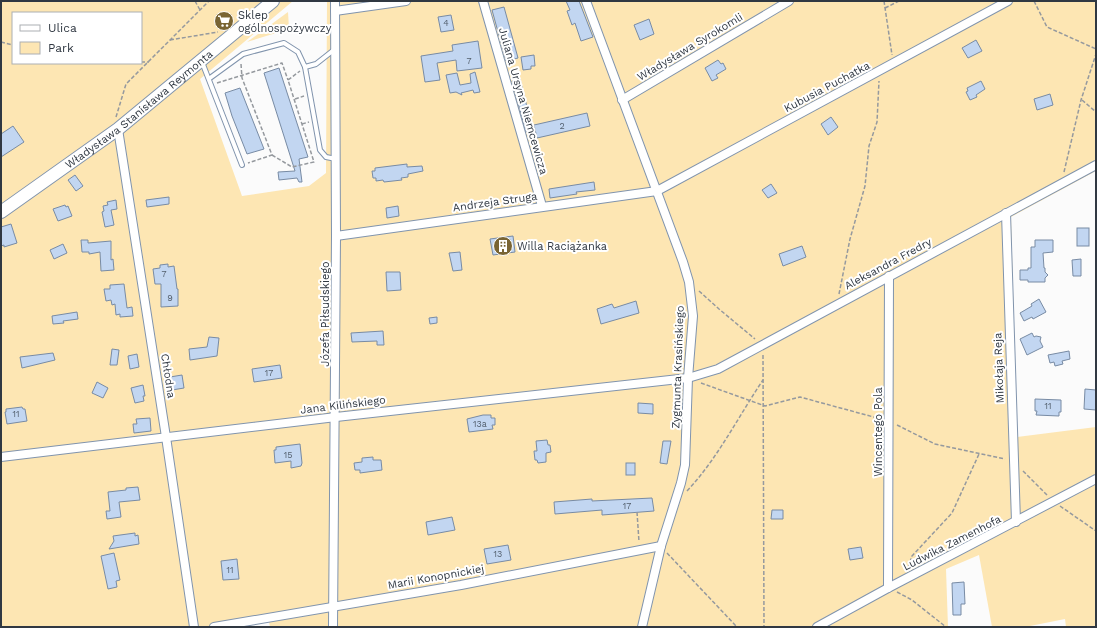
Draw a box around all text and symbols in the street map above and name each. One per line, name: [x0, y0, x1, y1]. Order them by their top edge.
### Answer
place label: Sklep ogólnospożywczy: [238, 9, 332, 35]
supermarket icon: Sklep ogólnospożywczy: [213, 10, 235, 32]
street label: Władysława Syrokomli: [635, 10, 745, 84]
legend: [12, 12, 142, 64]
house number: 4: [443, 18, 449, 28]
text: Ulica: [48, 21, 77, 35]
street label: Juliana Ursyna Niemcewicza: [496, 26, 550, 176]
text: Park: [48, 41, 74, 55]
street label: Władysława Stanisława Reymonta: [62, 47, 215, 171]
house number: 7: [466, 56, 472, 66]
street label: Kubusia Puchatka: [782, 59, 872, 115]
house number: 2: [559, 121, 565, 131]
street label: Andrzeja Struga: [452, 190, 538, 214]
building icon: Willa Raciążanka: [492, 235, 514, 257]
street label: Aleksandra Fredry: [842, 235, 934, 292]
place label: Willa Raciążanka: [517, 240, 607, 253]
street label: Józefa Piłsudskiego: [319, 261, 332, 367]
house number: 7: [161, 269, 167, 279]
house number: 9: [167, 293, 173, 303]
street label: Zygmunta Krasińskiego: [669, 305, 687, 429]
street label: Mikołaja Reja: [991, 333, 1007, 403]
street label: Chłodna: [158, 353, 178, 399]
house number: 17: [265, 368, 273, 378]
street label: Wincentego Pola: [872, 387, 885, 477]
street label: Jana Kilińskiego: [300, 393, 386, 417]
house number: 11: [1044, 401, 1052, 411]
house number: 11: [12, 409, 20, 419]
house number: 13a: [473, 419, 487, 429]
house number: 15: [284, 450, 292, 460]
house number: 17: [623, 501, 631, 511]
street label: Ludwika Zamenhofa: [901, 513, 1003, 573]
house number: 13: [494, 549, 502, 559]
street label: Marii Konopnickiej: [387, 562, 485, 592]
house number: 11: [226, 565, 234, 575]

